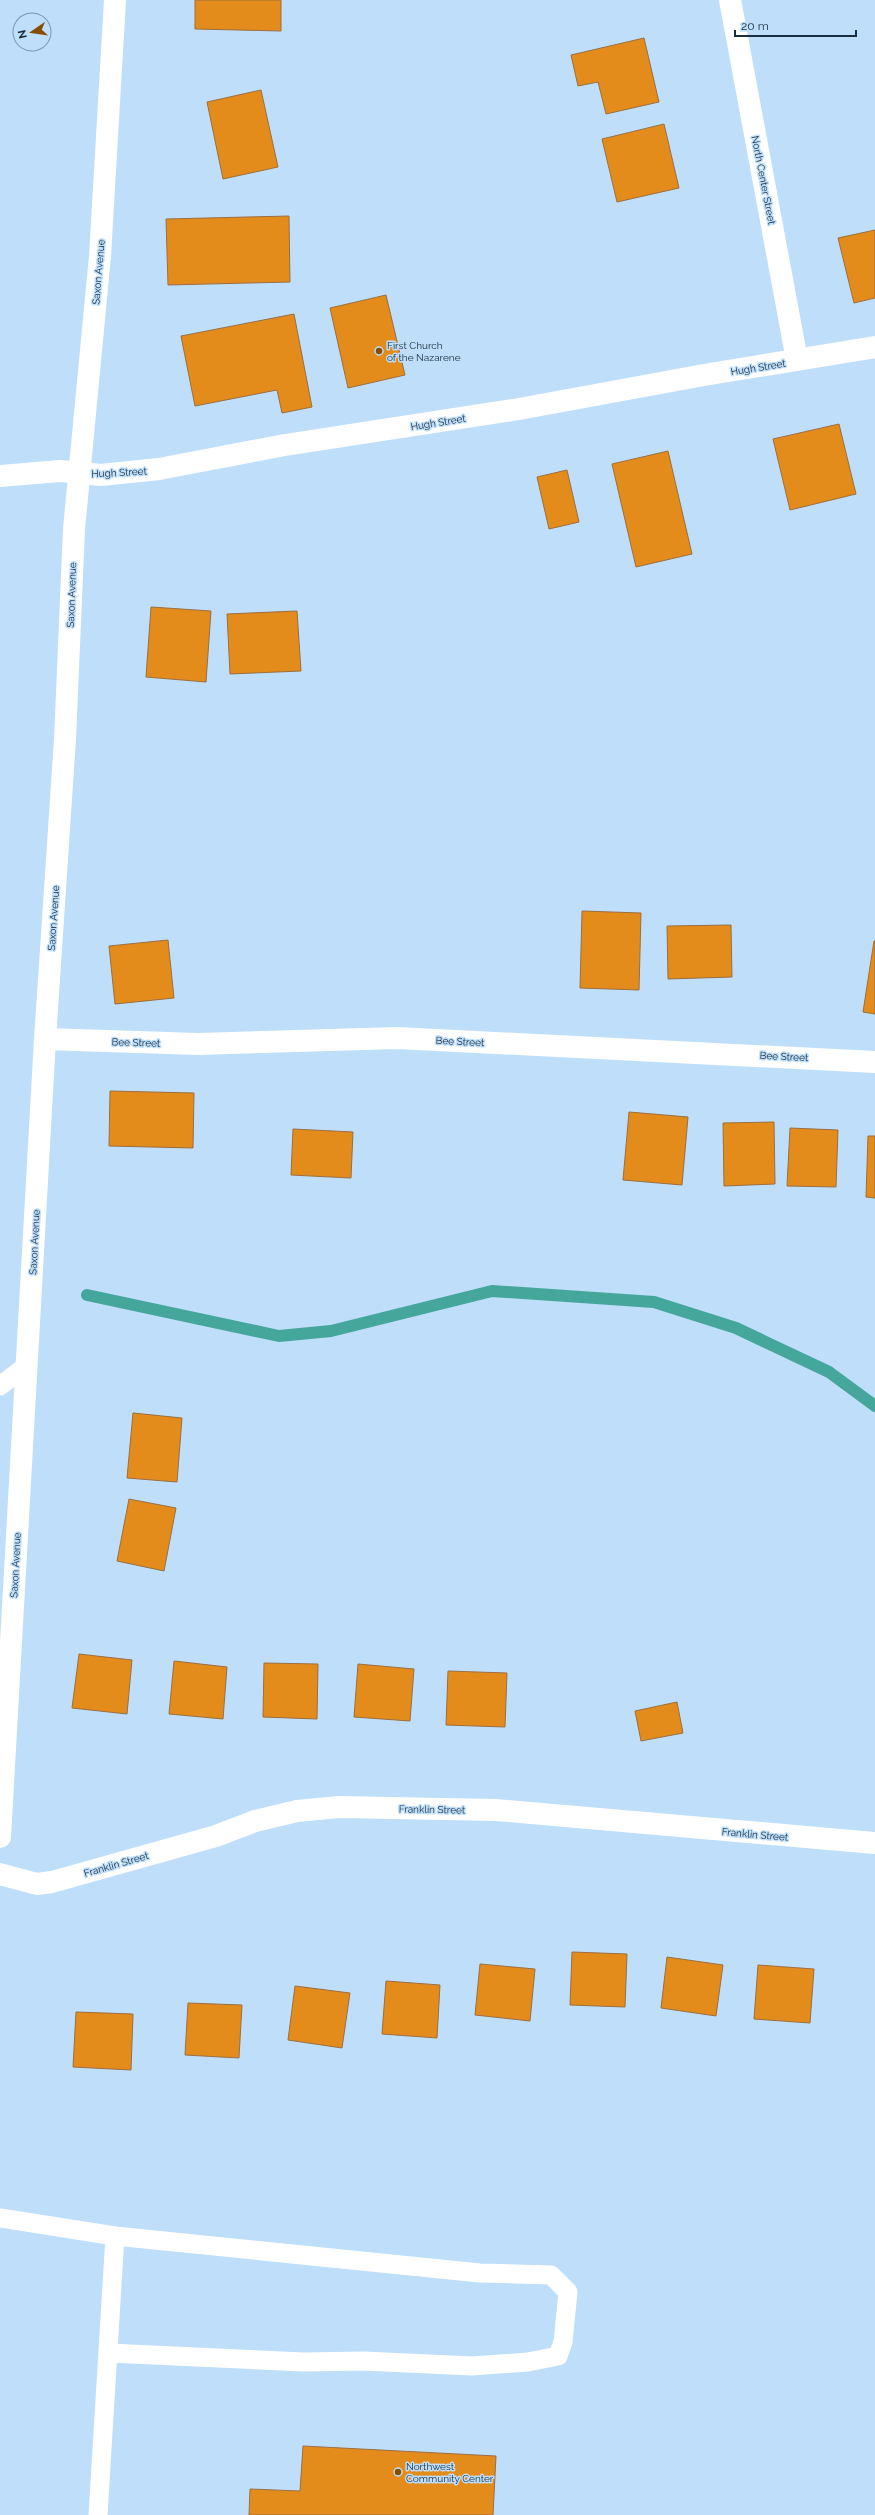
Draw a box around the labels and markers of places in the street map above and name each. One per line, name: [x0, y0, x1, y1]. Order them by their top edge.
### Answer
place label: First Church of the Nazarene: [387, 340, 461, 363]
marker: First Church of the Nazarene: [374, 346, 384, 356]
place label: Northwest Community Center: [406, 2461, 494, 2484]
marker: Northwest Community Center: [393, 2467, 403, 2477]

